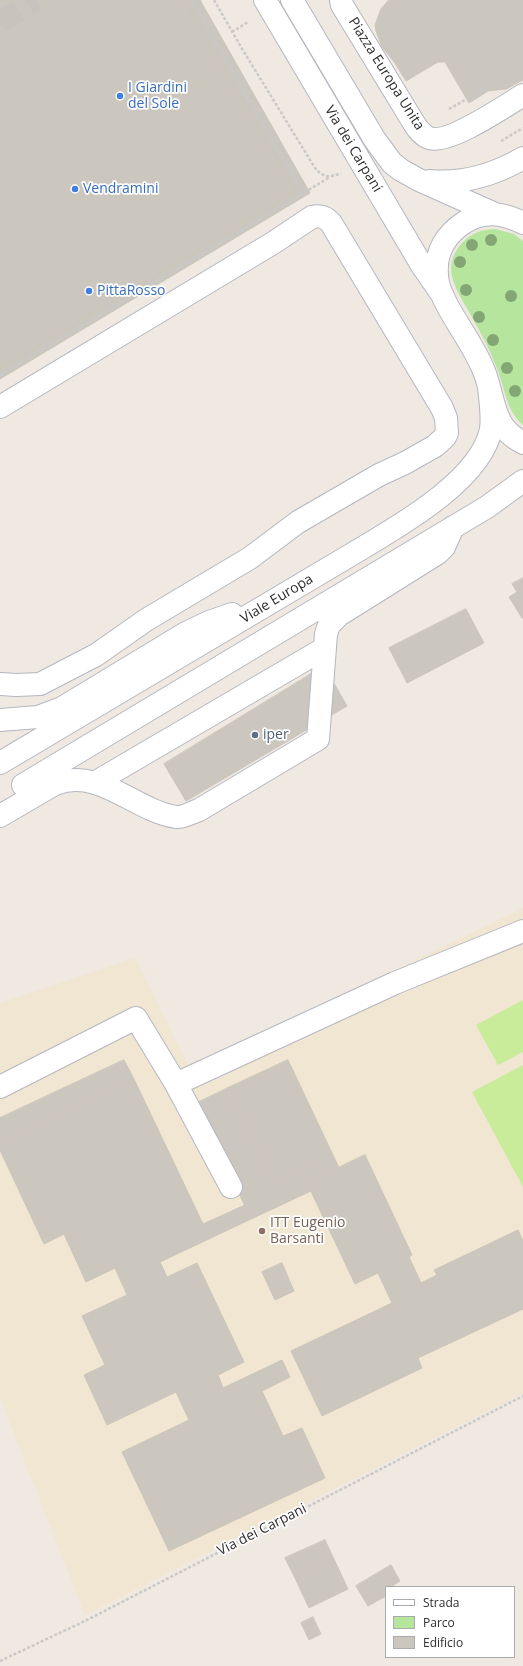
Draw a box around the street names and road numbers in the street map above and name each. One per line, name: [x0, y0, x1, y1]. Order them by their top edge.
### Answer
street label: Piazza Europa Unita: [344, 14, 428, 134]
street label: Via dei Carpani: [321, 103, 385, 195]
street label: Viale Europa: [238, 571, 316, 627]
street label: Via dei Carpani: [215, 1500, 309, 1560]

